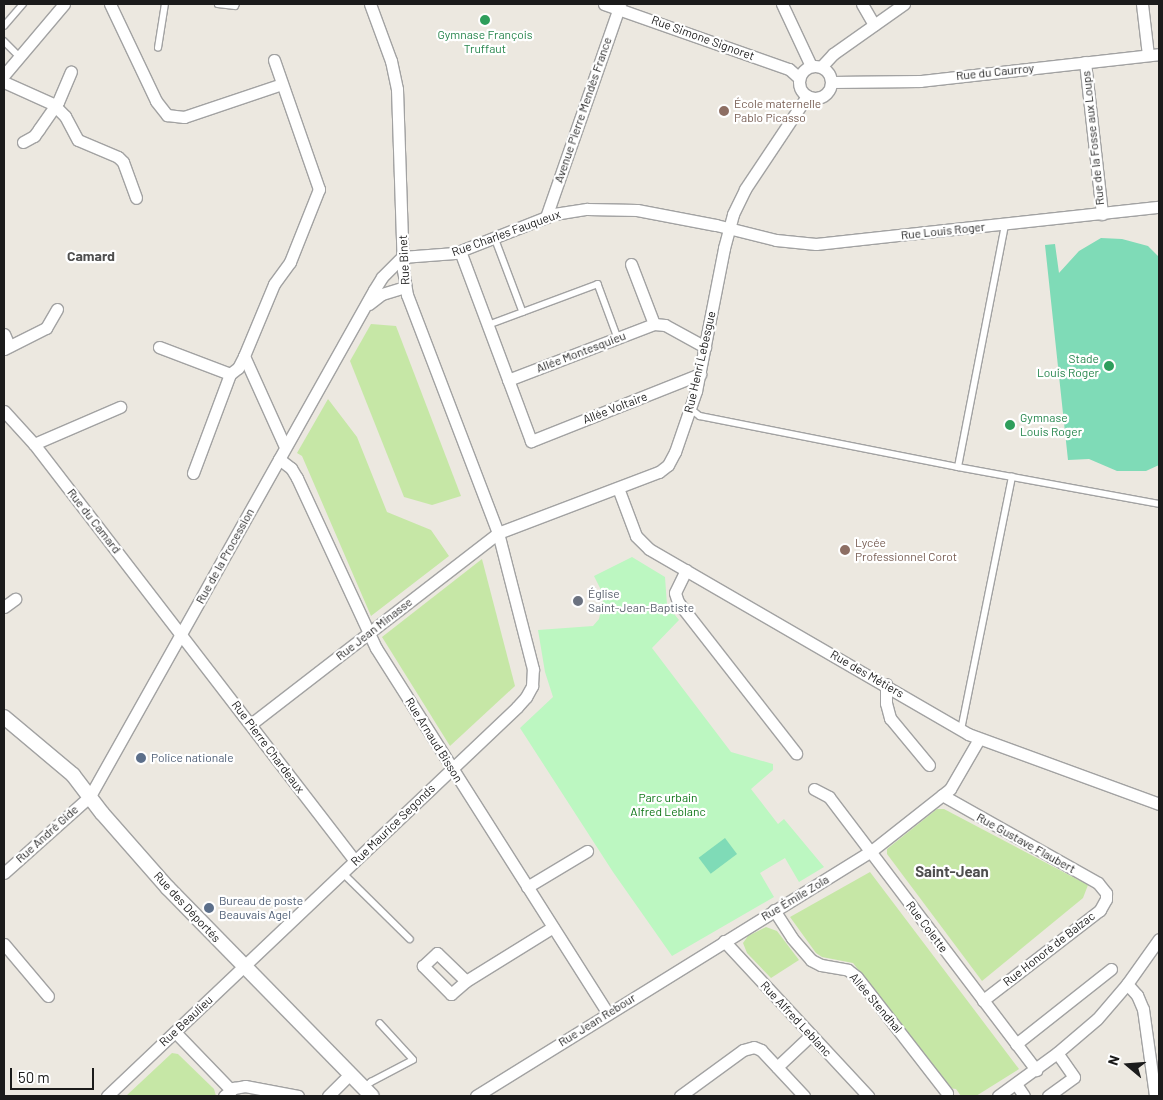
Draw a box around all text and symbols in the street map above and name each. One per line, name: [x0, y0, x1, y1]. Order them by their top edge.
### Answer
street label: Rue Simone Signoret: [650, 13, 756, 63]
marker: Gymnase François Truffaut: [479, 14, 491, 26]
place label: Gymnase François Truffaut: [437, 28, 533, 56]
street label: Avenue Pierre Mendès France: [551, 35, 615, 185]
street label: Rue du Caurroy: [955, 61, 1035, 83]
street label: Rue de la Fosse aux Loups: [1079, 70, 1107, 206]
place label: École maternelle Pablo Picasso: [734, 97, 821, 125]
marker: École maternelle Pablo Picasso: [718, 105, 730, 117]
street label: Rue Charles Fauqueux: [450, 207, 562, 259]
street label: Rue Louis Roger: [900, 219, 986, 243]
street label: Rue Binet: [395, 235, 413, 285]
district label: Camard: [67, 248, 115, 264]
street label: Rue Henri Lebesgue: [681, 310, 719, 414]
street label: Allée Montesquieu: [534, 328, 628, 376]
place label: Stade Louis Roger: [1037, 352, 1099, 380]
marker: Stade Louis Roger: [1103, 360, 1115, 372]
street label: Allée Voltaire: [581, 389, 649, 427]
place label: Gymnase Louis Roger: [1020, 411, 1082, 439]
marker: Gymnase Louis Roger: [1004, 419, 1016, 431]
street label: Rue du Camard: [64, 486, 124, 556]
street label: Rue de la Procession: [193, 506, 257, 606]
place label: Lycée Professionnel Corot: [855, 536, 957, 564]
marker: Lycée Professionnel Corot: [839, 544, 851, 556]
place label: Église Saint-Jean-Baptiste: [588, 587, 694, 615]
street label: Rue Jean Minasse: [333, 595, 415, 663]
marker: Église Saint-Jean-Baptiste: [572, 595, 584, 607]
street label: Rue des Métiers: [828, 647, 906, 701]
street label: Rue Arnaud Bisson: [402, 695, 466, 785]
street label: Rue Pierre Chardeaux: [229, 698, 307, 796]
place label: Police nationale: [151, 751, 234, 765]
marker: Police nationale: [135, 752, 147, 764]
street label: Rue Maurice Segonds: [348, 781, 438, 869]
park label: Parc urbain Alfred Leblanc: [630, 791, 706, 819]
street label: Rue André Gide: [13, 802, 81, 866]
street label: Rue Gustave Flaubert: [974, 810, 1078, 876]
district label: Saint-Jean: [915, 863, 989, 881]
street label: Rue des Déportés: [151, 869, 223, 945]
street label: Rue Émile Zola: [759, 872, 831, 924]
place label: Bureau de poste Beauvais Agel: [219, 894, 303, 922]
street label: Rue Colette: [903, 899, 951, 955]
marker: Bureau de poste Beauvais Agel: [203, 902, 215, 914]
street label: Rue Honoré de Balzac: [1000, 909, 1098, 989]
street label: Allée Stendhal: [847, 970, 905, 1036]
street label: Rue Alfred Leblanc: [757, 978, 835, 1060]
street label: Rue Jean Rebour: [556, 990, 638, 1050]
street label: Rue Beaulieu: [156, 993, 216, 1049]
north arrow: [1103, 1040, 1153, 1090]
text: N: [1104, 1053, 1123, 1067]
scale bar: [12, 1058, 96, 1090]
text: 50 m: [18, 1068, 50, 1086]

